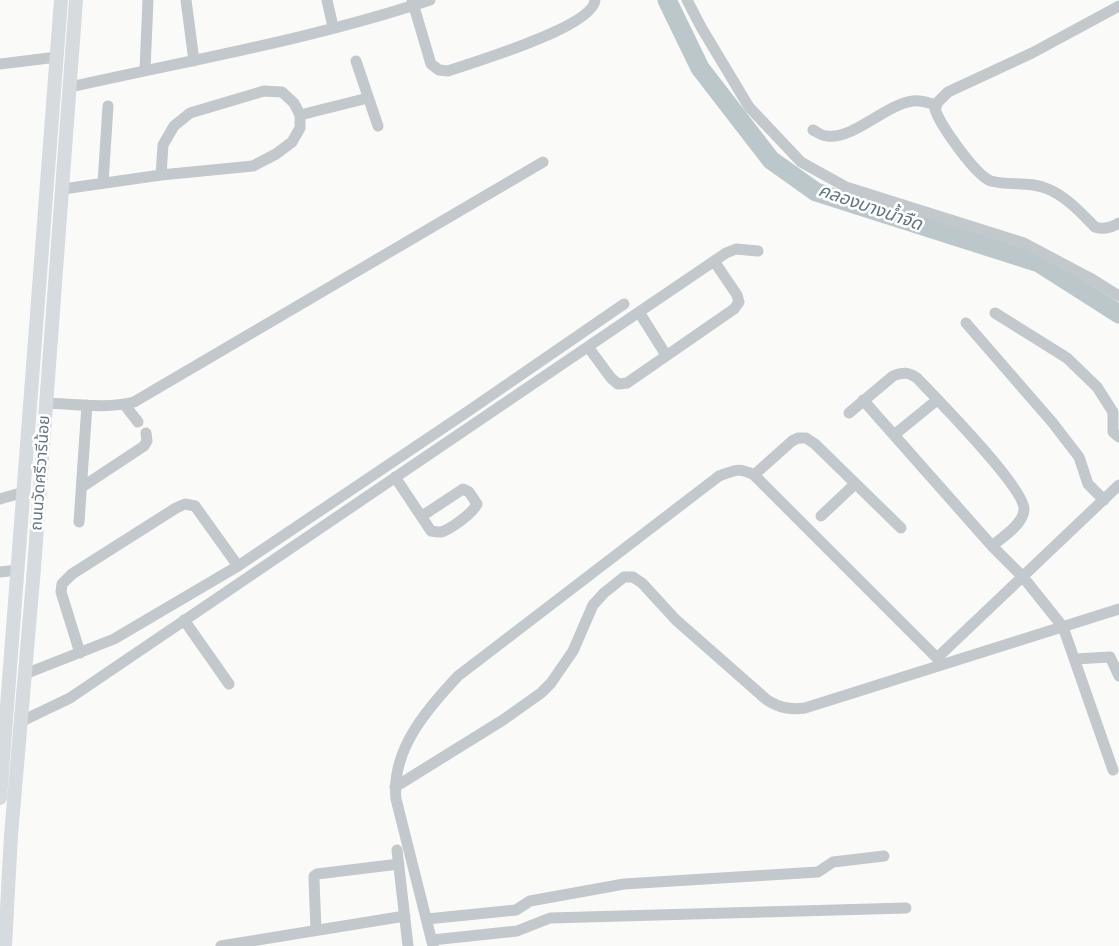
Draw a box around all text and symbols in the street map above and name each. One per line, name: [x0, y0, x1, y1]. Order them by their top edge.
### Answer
water label: คลองบางน้ำจืด: [815, 180, 925, 236]
street label: ถนนวัดศรีวารีน้อย: [27, 415, 55, 531]

